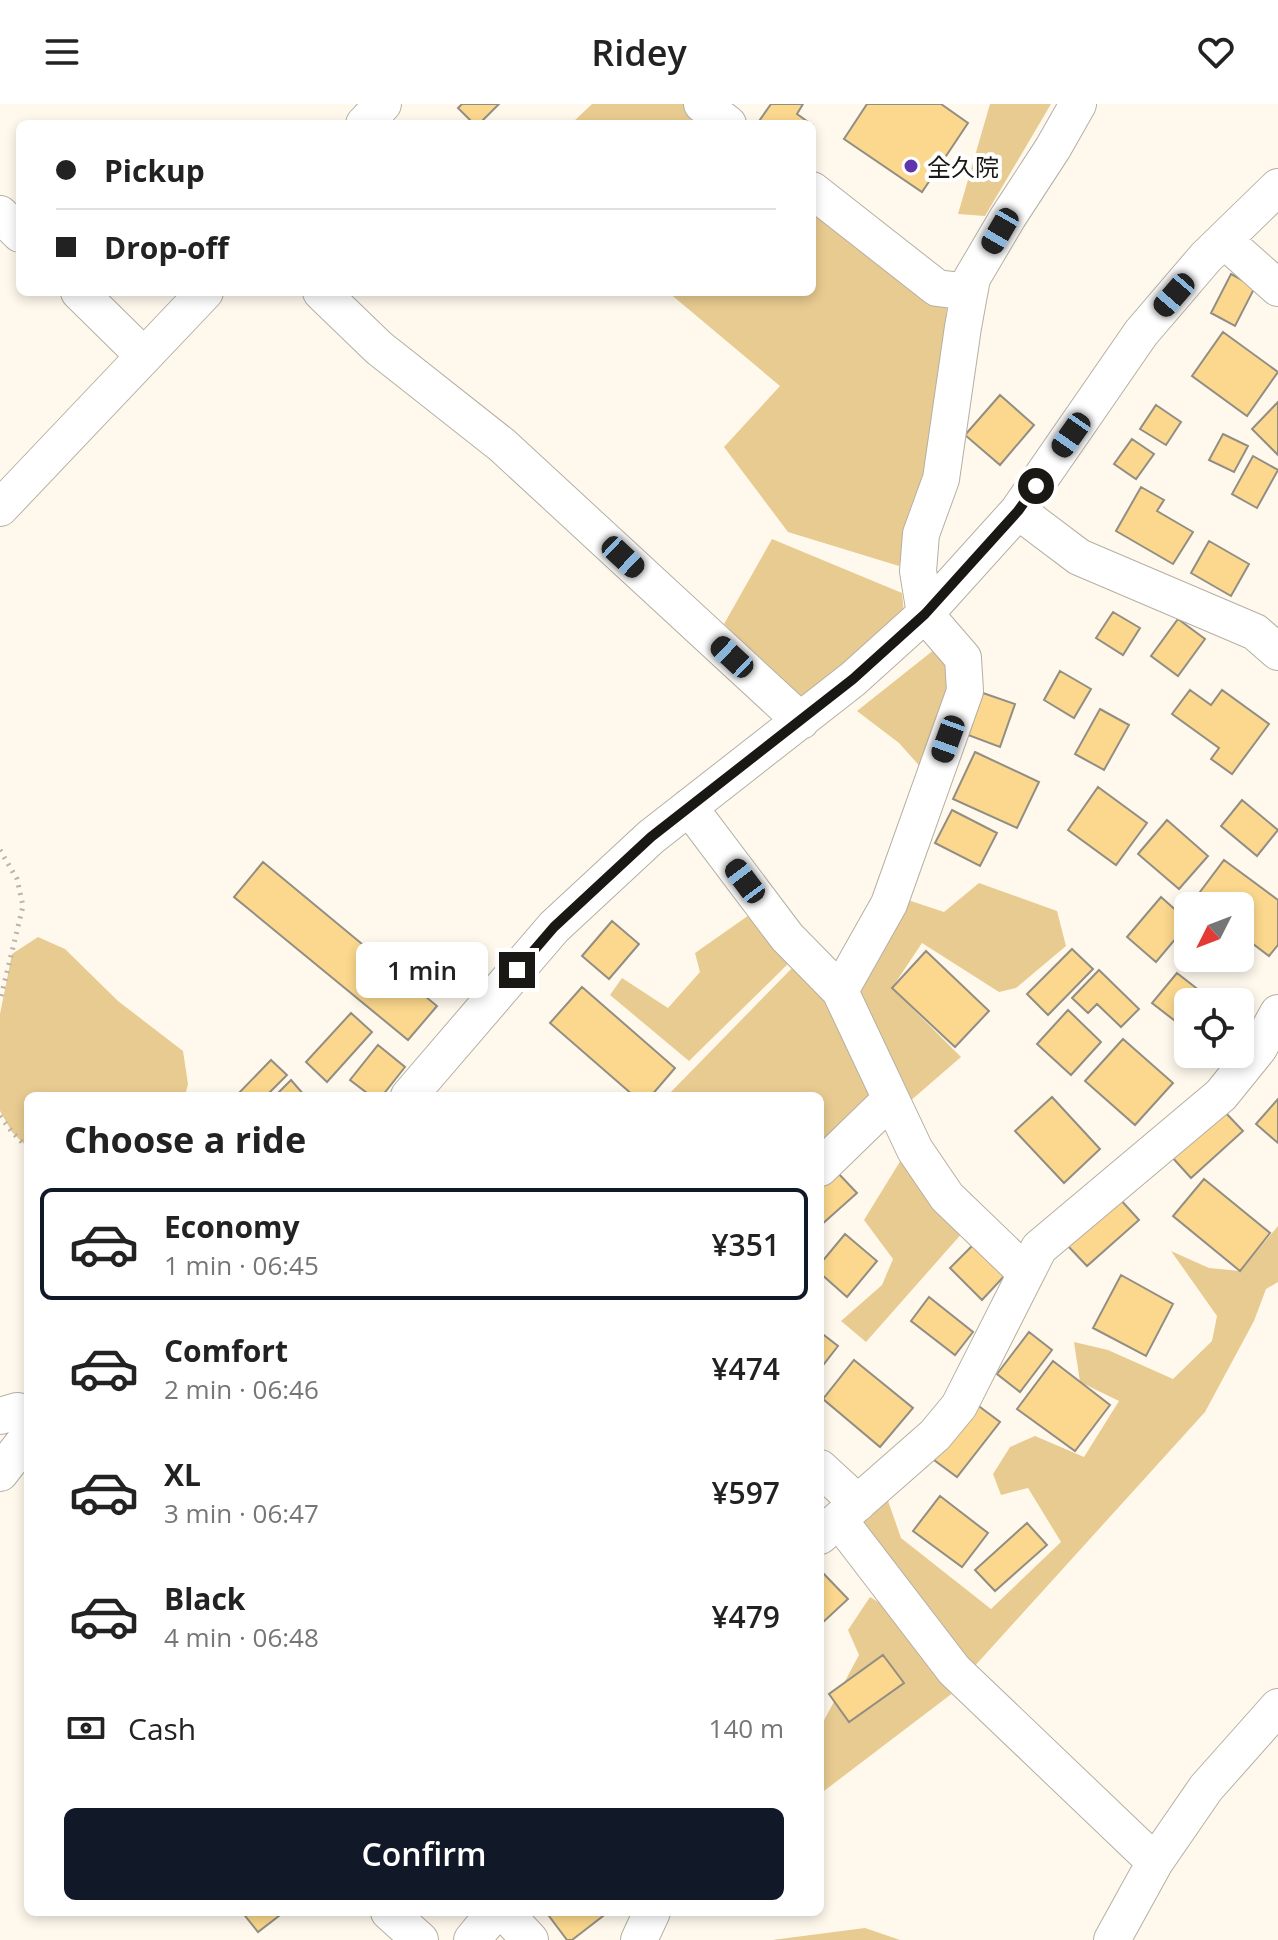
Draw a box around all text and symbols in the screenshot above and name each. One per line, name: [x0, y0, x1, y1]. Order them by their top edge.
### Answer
text: Ridey: [591, 28, 687, 77]
icon: menu: [40, 30, 84, 74]
icon: heart: [1194, 30, 1238, 74]
text: Pickup: [104, 150, 205, 191]
place label: 全久院: [927, 150, 999, 183]
marker: 全久院: [902, 157, 920, 175]
car: [978, 204, 1022, 258]
text: Drop-off: [104, 227, 229, 268]
car: [1149, 269, 1199, 321]
car: [1047, 408, 1095, 462]
route start: [1018, 468, 1054, 504]
car: [597, 532, 649, 582]
car: [706, 632, 758, 682]
car: [929, 712, 967, 766]
car: [721, 855, 769, 907]
north arrow: [1174, 892, 1254, 972]
map controls: [1174, 892, 1254, 1068]
callout: 1 min: [357, 942, 489, 998]
text: 1 min: [387, 952, 457, 988]
route end: [499, 952, 535, 988]
button: locate: [1174, 988, 1254, 1068]
text: Choose a ride: [64, 1115, 306, 1164]
text: Economy: [164, 1206, 300, 1247]
icon: car: [68, 1208, 140, 1280]
text: ¥351: [711, 1224, 780, 1265]
text: 1 min · 06:45: [164, 1247, 319, 1283]
text: Comfort: [164, 1330, 288, 1371]
icon: car: [68, 1332, 140, 1404]
text: ¥474: [711, 1348, 780, 1389]
text: 2 min · 06:46: [164, 1371, 319, 1407]
text: XL: [164, 1454, 201, 1495]
icon: car: [68, 1456, 140, 1528]
text: ¥597: [711, 1472, 780, 1513]
text: 3 min · 06:47: [164, 1495, 319, 1531]
text: Black: [164, 1578, 245, 1619]
icon: car: [68, 1580, 140, 1652]
text: ¥479: [711, 1596, 780, 1637]
text: 4 min · 06:48: [164, 1619, 319, 1655]
icon: cash: [64, 1706, 108, 1750]
text: Cash: [128, 1708, 196, 1749]
text: 140 m: [709, 1710, 784, 1746]
button: Confirm: [64, 1808, 784, 1900]

